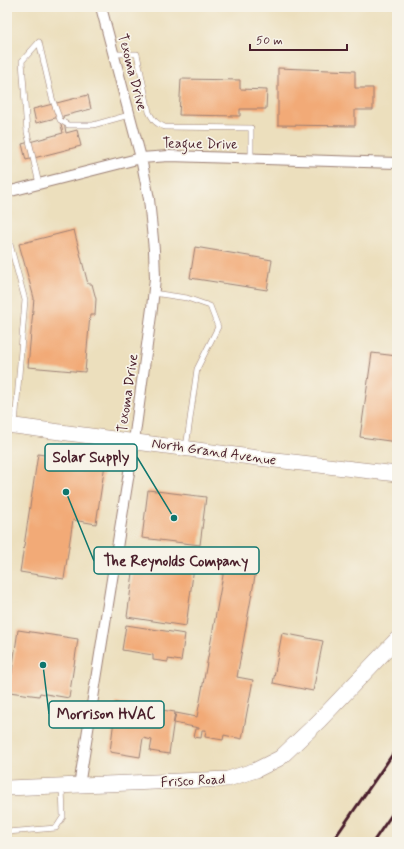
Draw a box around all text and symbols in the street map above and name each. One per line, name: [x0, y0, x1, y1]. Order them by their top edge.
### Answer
scale bar: [250, 26, 347, 52]
street label: Texoma Drive: [113, 32, 151, 113]
text: 50 m: [256, 33, 283, 49]
street label: Teague Drive: [162, 134, 238, 156]
street label: Texoma Drive: [114, 353, 142, 434]
street label: North Grand Avenue: [150, 434, 277, 470]
callout: Solar Supply: [45, 444, 137, 471]
text: Solar Supply: [53, 448, 130, 468]
callout: The Reynolds Company: [94, 547, 259, 574]
text: The Reynolds Company: [104, 552, 248, 572]
callout: Morrison HVAC: [49, 701, 164, 728]
text: Morrison HVAC: [57, 705, 155, 725]
street label: Frisco Road: [160, 770, 226, 792]

